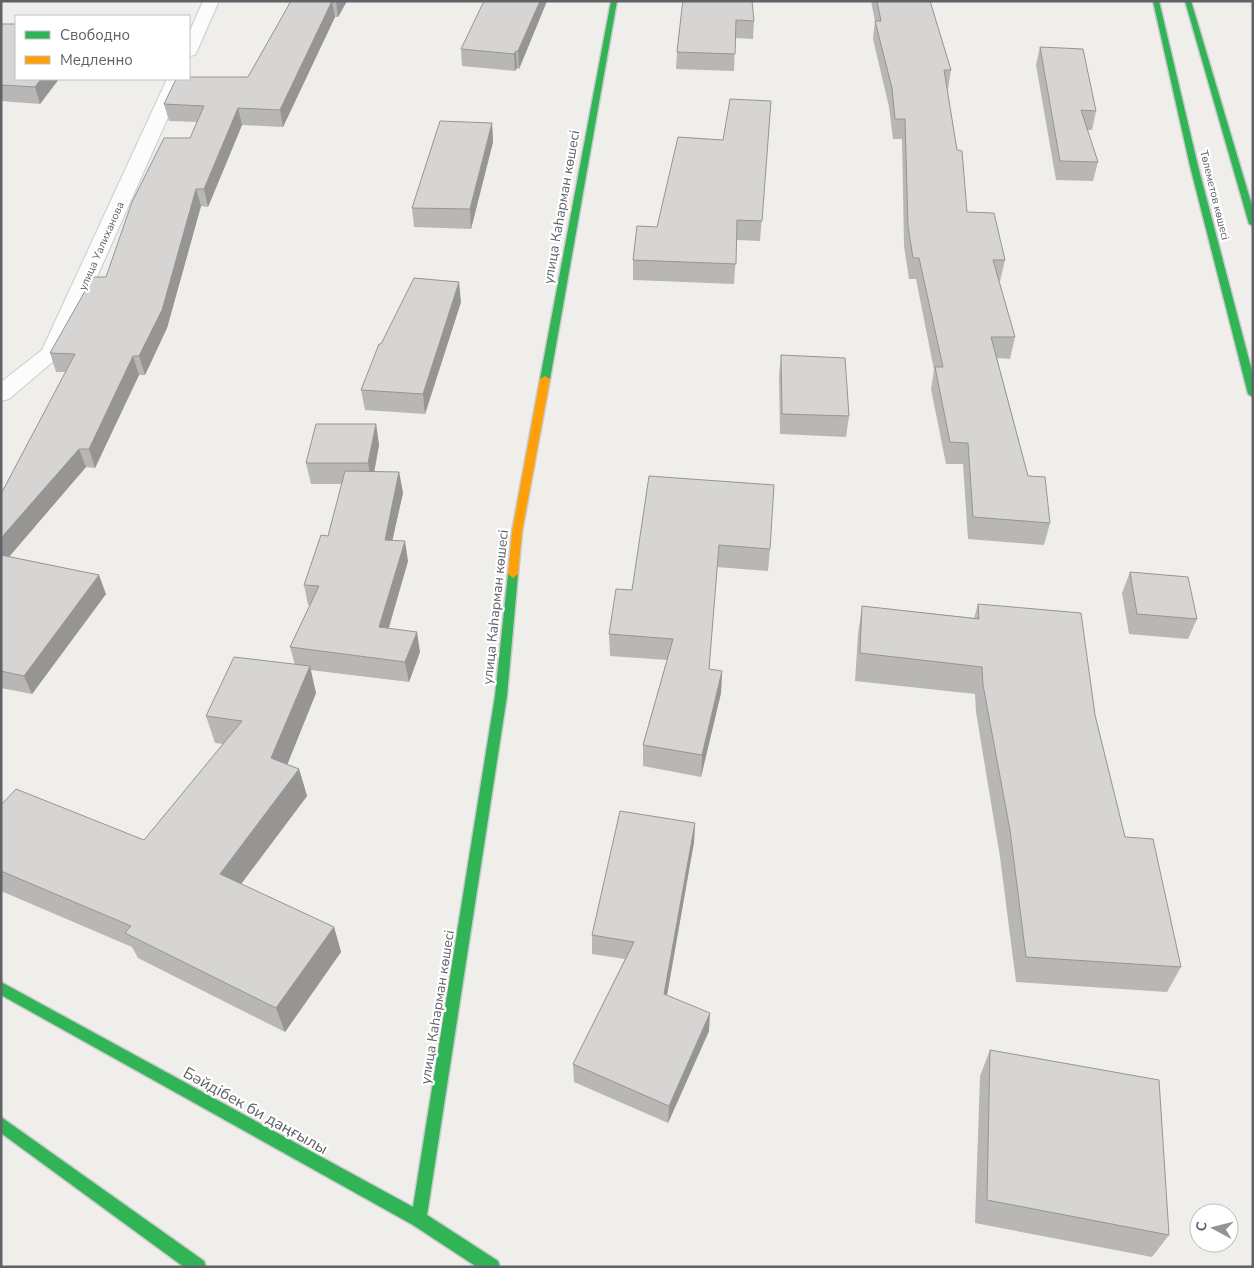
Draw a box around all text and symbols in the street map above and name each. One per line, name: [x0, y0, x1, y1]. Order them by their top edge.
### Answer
legend: [15, 15, 190, 80]
text: Свободно: [60, 25, 130, 45]
text: Медленно: [60, 50, 133, 70]
street label: улица Каһарман көшесі: [539, 129, 584, 285]
street label: Төлеметов көшесі: [1196, 149, 1233, 242]
street label: улица Уалиханова: [75, 199, 128, 293]
street label: улица Каһарман көшесі: [478, 529, 513, 686]
street label: улица Каһарман көшесі: [416, 929, 459, 1085]
street label: Бәйдібек би даңғылы: [179, 1062, 332, 1160]
north arrow: [1189, 1203, 1239, 1253]
text: С: [1192, 1220, 1212, 1232]

